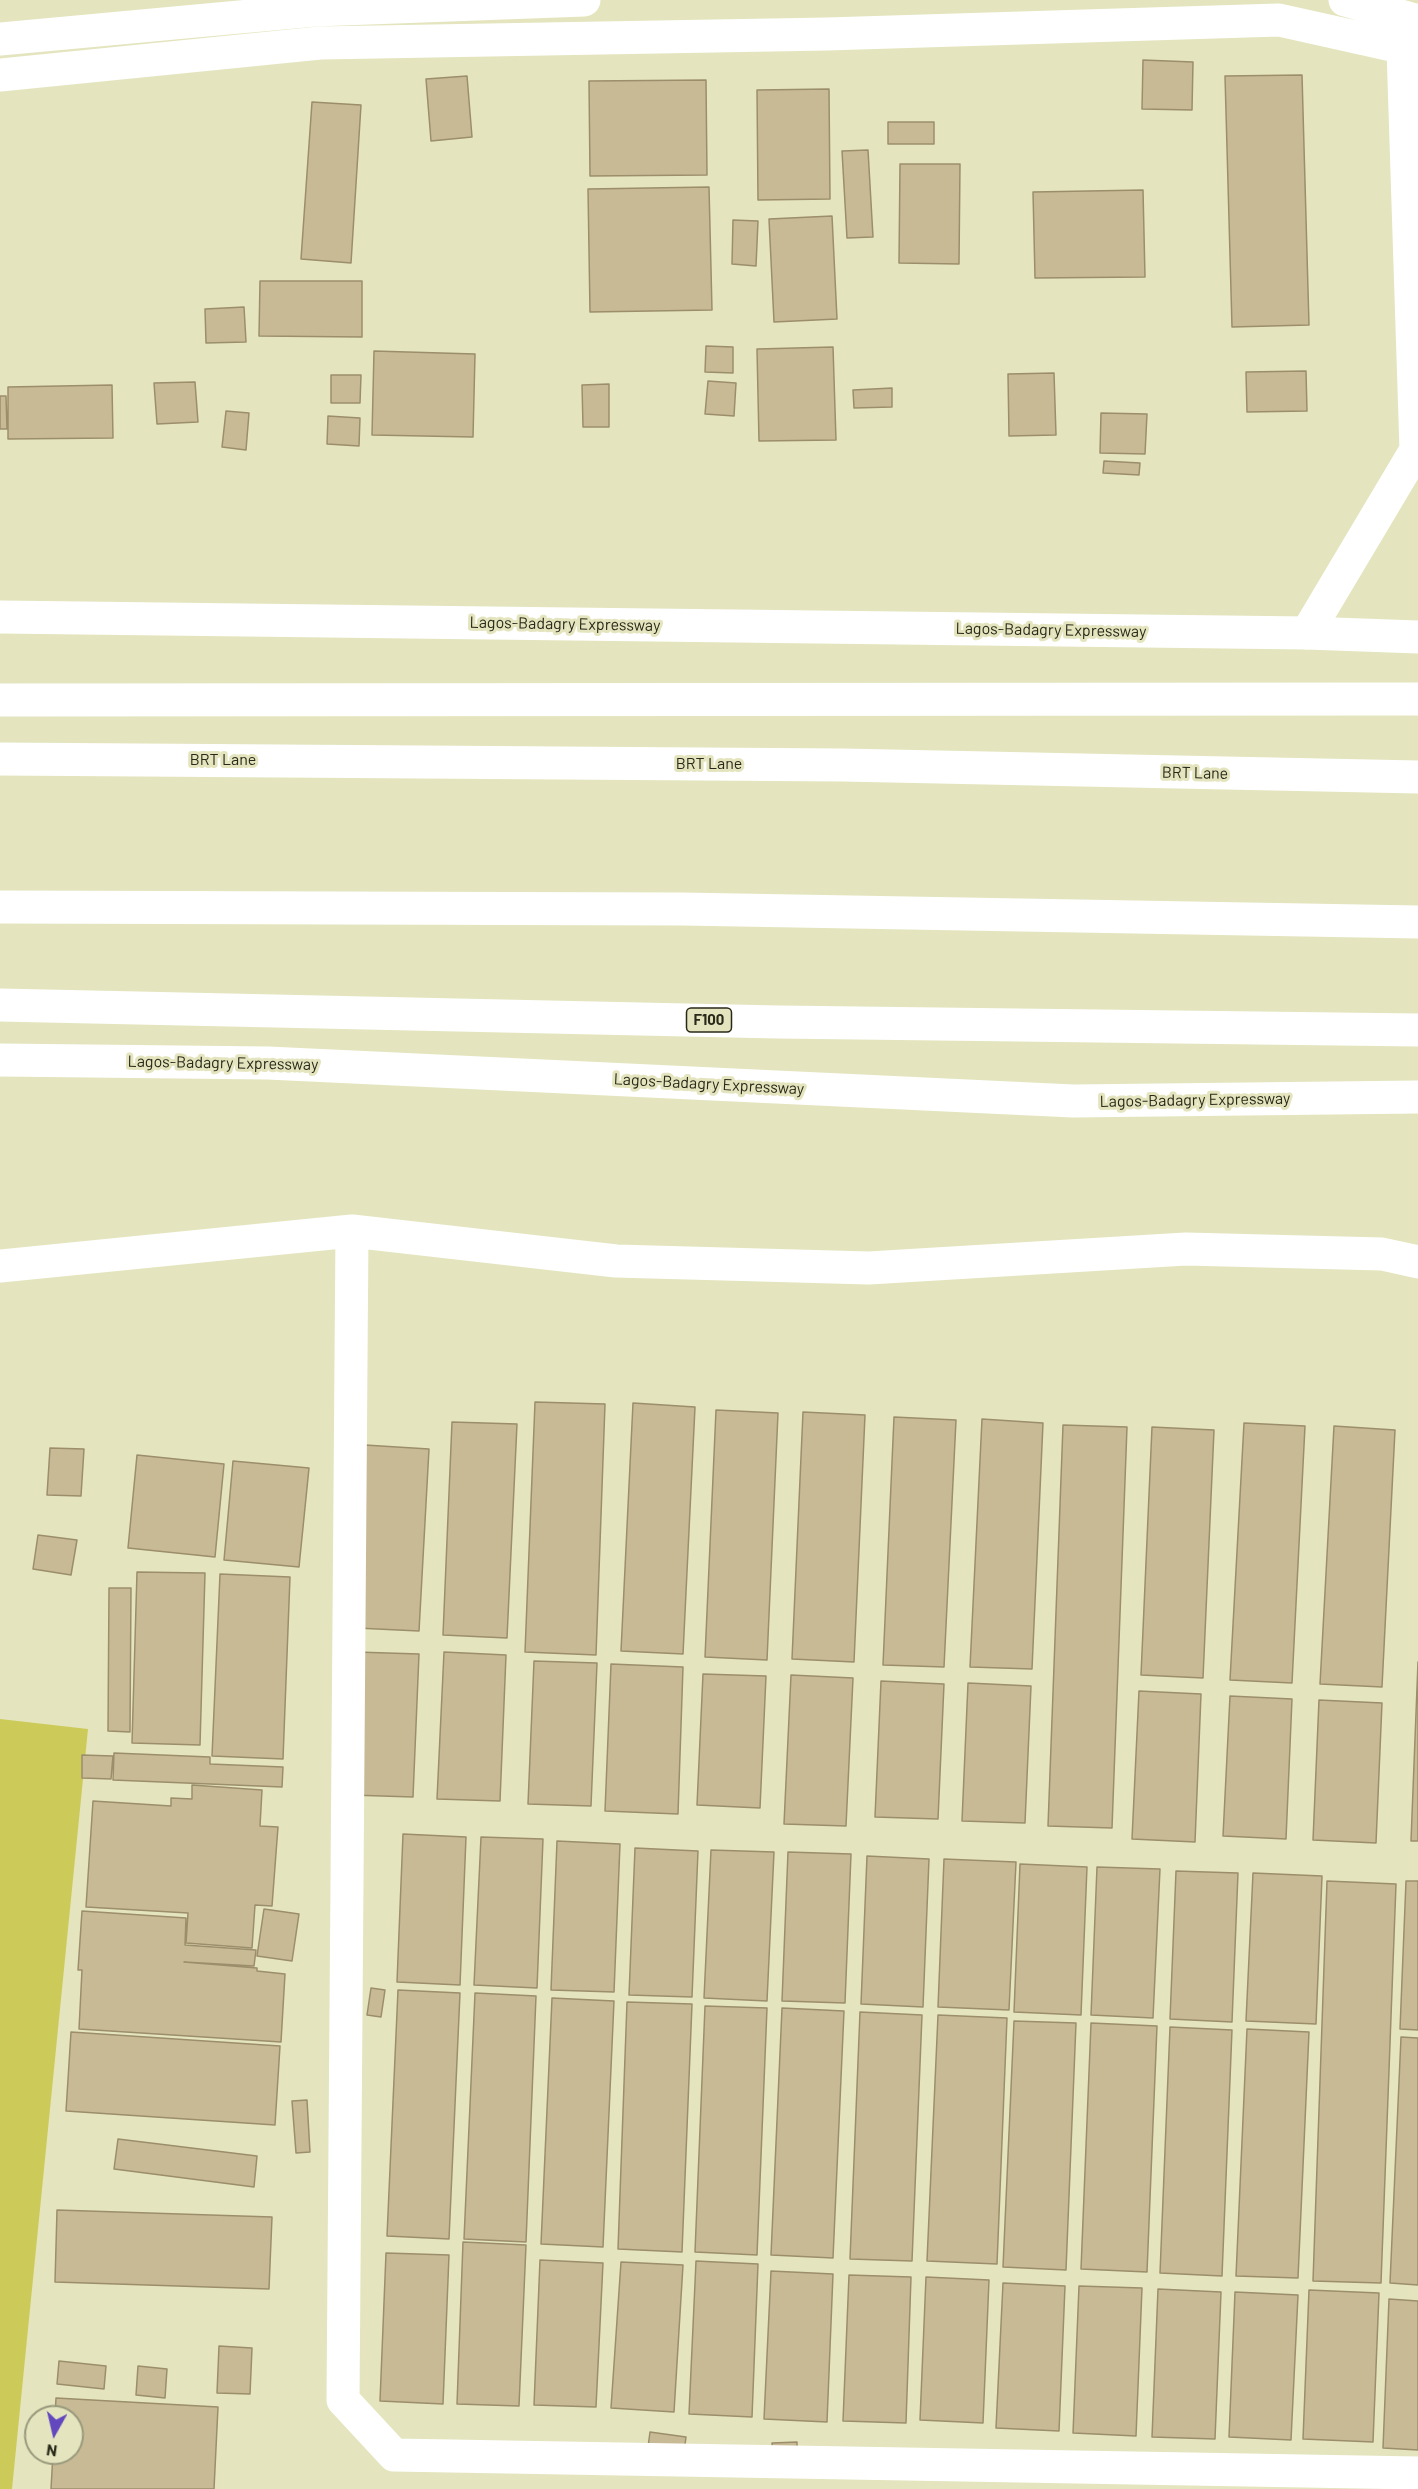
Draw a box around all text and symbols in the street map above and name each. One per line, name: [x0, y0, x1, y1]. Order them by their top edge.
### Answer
street label: Lagos-Badagry Expressway: [469, 613, 661, 635]
street label: Lagos-Badagry Expressway: [955, 619, 1147, 641]
street label: BRT Lane: [190, 750, 256, 770]
street label: BRT Lane: [676, 754, 742, 774]
street label: BRT Lane: [1162, 763, 1228, 783]
road number: F100: [686, 1008, 732, 1032]
street label: Lagos-Badagry Expressway: [127, 1052, 319, 1074]
street label: Lagos-Badagry Expressway: [613, 1069, 805, 1099]
street label: Lagos-Badagry Expressway: [1099, 1089, 1291, 1111]
north arrow: [24, 2405, 84, 2465]
text: N: [45, 2441, 58, 2461]

